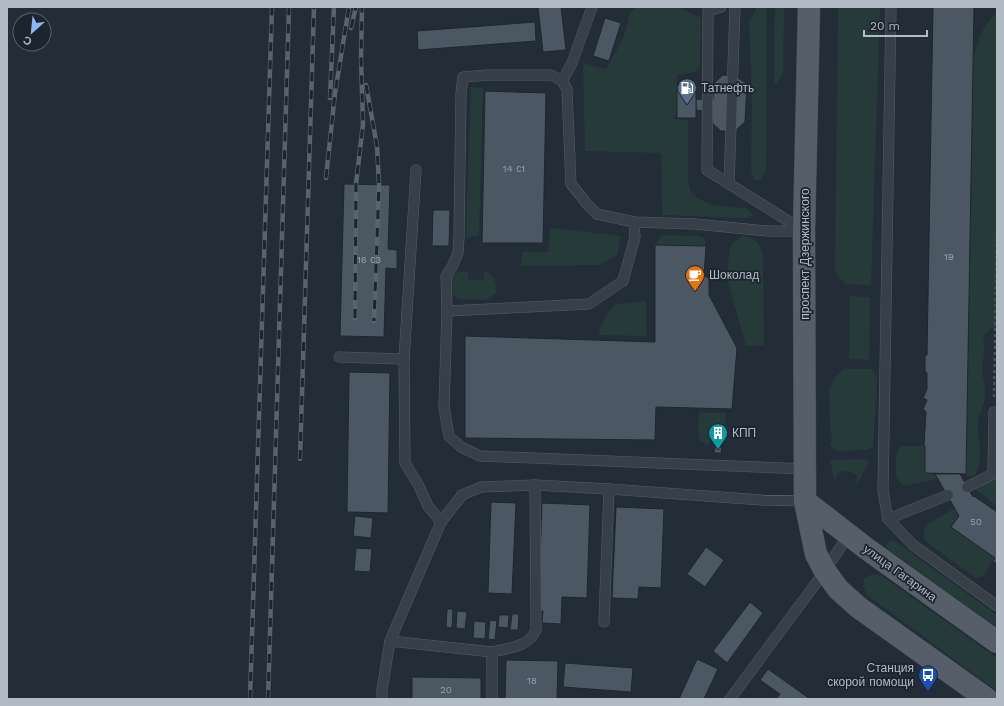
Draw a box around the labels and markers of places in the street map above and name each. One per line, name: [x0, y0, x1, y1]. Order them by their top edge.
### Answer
fuel station icon: Татнефть: [676, 77, 698, 105]
place label: Татнефть: [701, 81, 754, 95]
cafe icon: Шоколад: [684, 264, 706, 292]
place label: Шоколад: [709, 268, 759, 282]
building icon: КПП: [707, 422, 729, 450]
place label: КПП: [732, 426, 756, 440]
place label: Станция скорой помощи: [827, 661, 914, 689]
bus stop icon: Станция скорой помощи: [917, 664, 939, 692]

